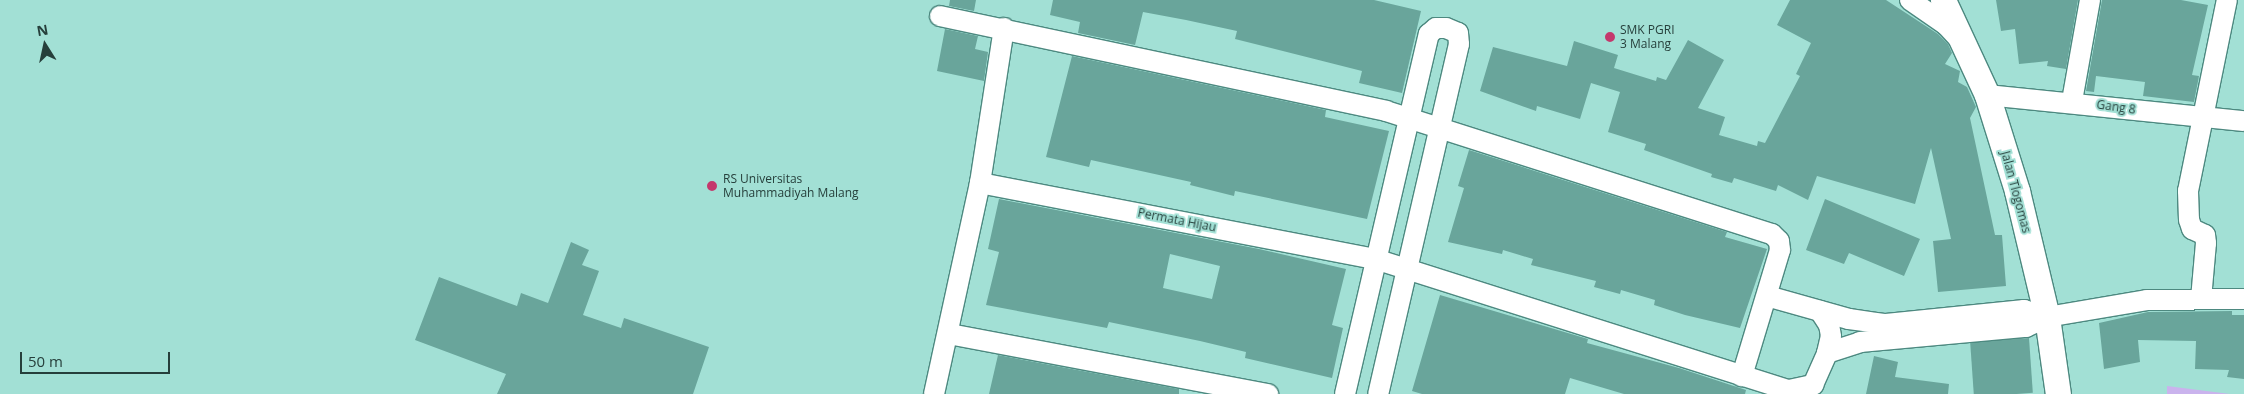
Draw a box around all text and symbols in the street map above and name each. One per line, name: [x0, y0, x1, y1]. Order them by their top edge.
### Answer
text: N: [35, 19, 50, 40]
north arrow: [20, 20, 70, 70]
place label: SMK PGRI 3 Malang: [1620, 23, 1675, 51]
marker: SMK PGRI 3 Malang: [1604, 31, 1616, 43]
street label: Gang 8: [2096, 97, 2136, 117]
street label: Jalan Tlogomas: [1998, 149, 2034, 235]
place label: RS Universitas Muhammadiyah Malang: [723, 172, 859, 200]
marker: RS Universitas Muhammadiyah Malang: [705, 179, 719, 193]
street label: Permata Hijau: [1137, 205, 1217, 235]
scale bar: [22, 342, 172, 374]
text: 50 m: [28, 351, 63, 371]

